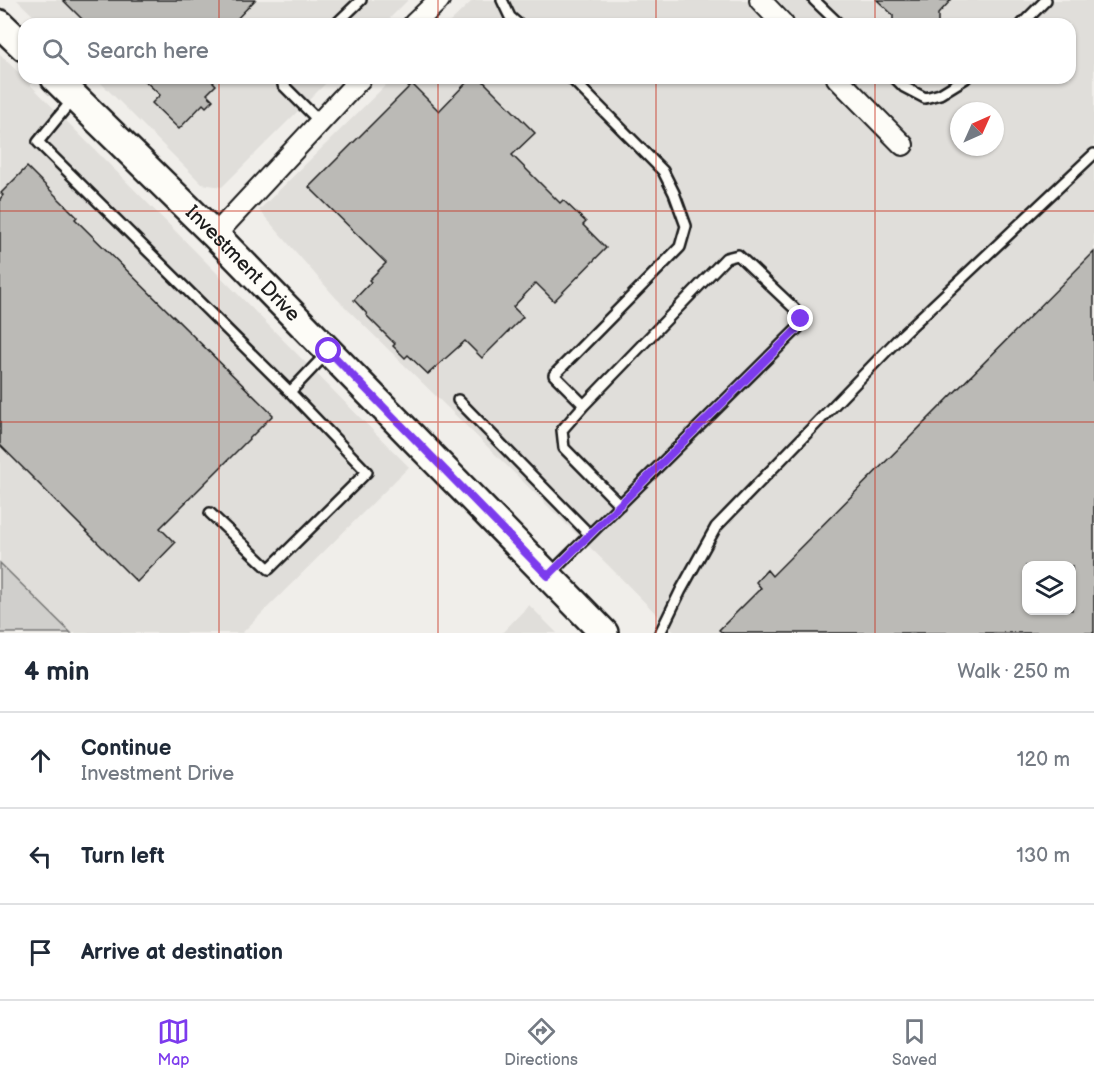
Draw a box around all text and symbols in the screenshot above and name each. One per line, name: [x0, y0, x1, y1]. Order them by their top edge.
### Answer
search box: [18, 18, 1076, 84]
icon: search: [39, 35, 72, 68]
text: Search here: [87, 38, 209, 65]
north arrow: [950, 102, 1004, 156]
street label: Investment Drive: [180, 201, 305, 327]
route end: [787, 305, 813, 331]
route start: [315, 337, 341, 363]
map controls: [1022, 561, 1076, 615]
button: layers: [1022, 561, 1076, 615]
text: 4 min: [24, 657, 89, 688]
text: Walk · 250 m: [957, 660, 1070, 684]
text: Continue: [81, 735, 171, 762]
icon: ahead: [24, 744, 57, 777]
text: 120 m: [1017, 748, 1070, 772]
text: Investment Drive: [81, 762, 234, 786]
icon: left: [24, 840, 57, 873]
text: Turn left: [81, 843, 165, 870]
text: 130 m: [1016, 844, 1070, 868]
icon: arrive: [24, 936, 57, 969]
text: Arrive at destination: [81, 939, 283, 966]
tab: Map: [157, 1015, 190, 1070]
tab: Directions: [504, 1015, 578, 1070]
tab: Saved: [892, 1015, 937, 1070]

